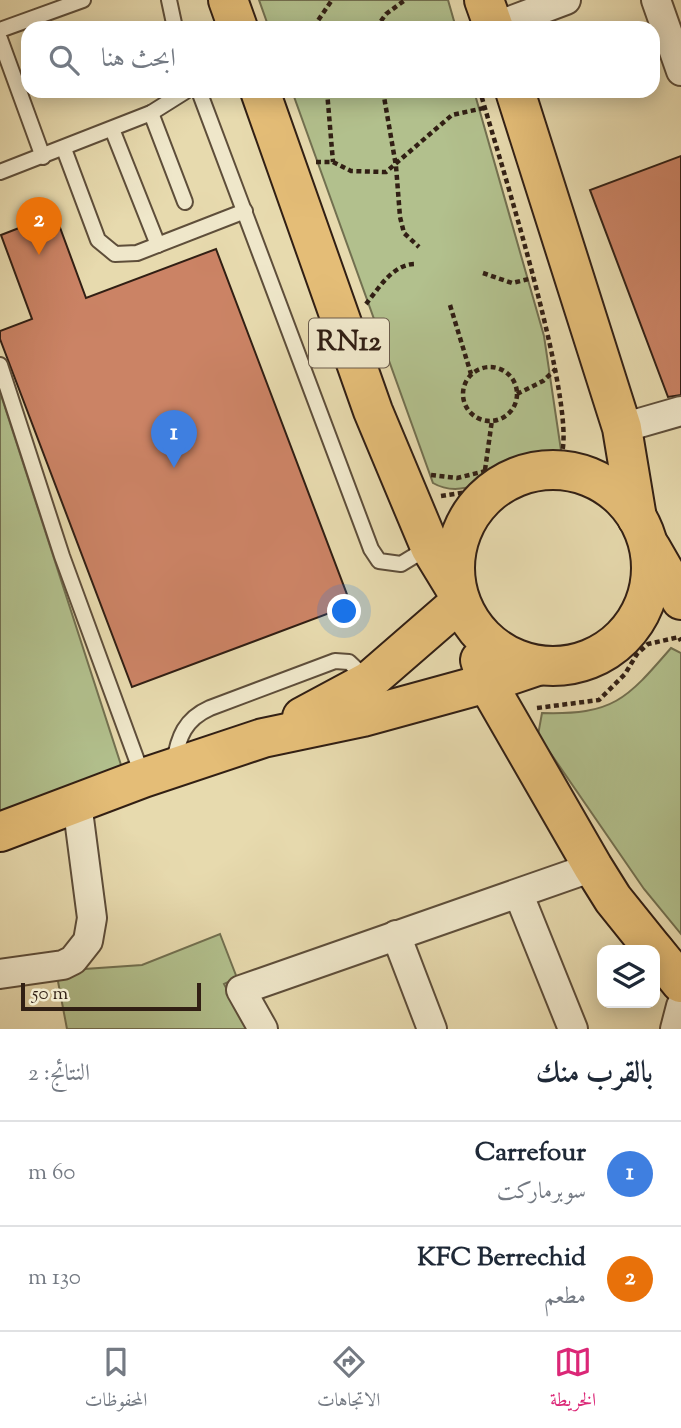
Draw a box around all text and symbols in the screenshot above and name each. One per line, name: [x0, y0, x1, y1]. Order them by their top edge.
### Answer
search box: [21, 21, 660, 98]
icon: search: [45, 41, 83, 79]
text: ابحث هنا: [101, 41, 176, 78]
pin: 2: [16, 197, 62, 255]
road number: RN12: [309, 318, 389, 368]
pin: 1: [151, 410, 197, 468]
your location: [327, 594, 361, 628]
map controls: [597, 945, 660, 1008]
button: layers: [597, 945, 660, 1008]
scale bar: [21, 980, 201, 1012]
text: 50 m: [32, 981, 68, 1008]
text: بالقرب منك: [536, 1053, 653, 1096]
text: النتائج: 2: [28, 1058, 90, 1091]
text: Carrefour: [475, 1135, 586, 1172]
text: 60 m: [28, 1157, 76, 1190]
text: 1: [626, 1157, 634, 1190]
text: سوبرماركت: [497, 1176, 586, 1209]
text: KFC Berrechid: [417, 1240, 586, 1277]
text: 130 m: [28, 1262, 81, 1295]
text: 2: [625, 1262, 635, 1295]
text: مطعم: [544, 1281, 586, 1314]
tab: المحفوظات: [85, 1343, 147, 1418]
tab: الاتجاهات: [317, 1343, 380, 1418]
tab: الخريطة: [550, 1343, 596, 1418]

